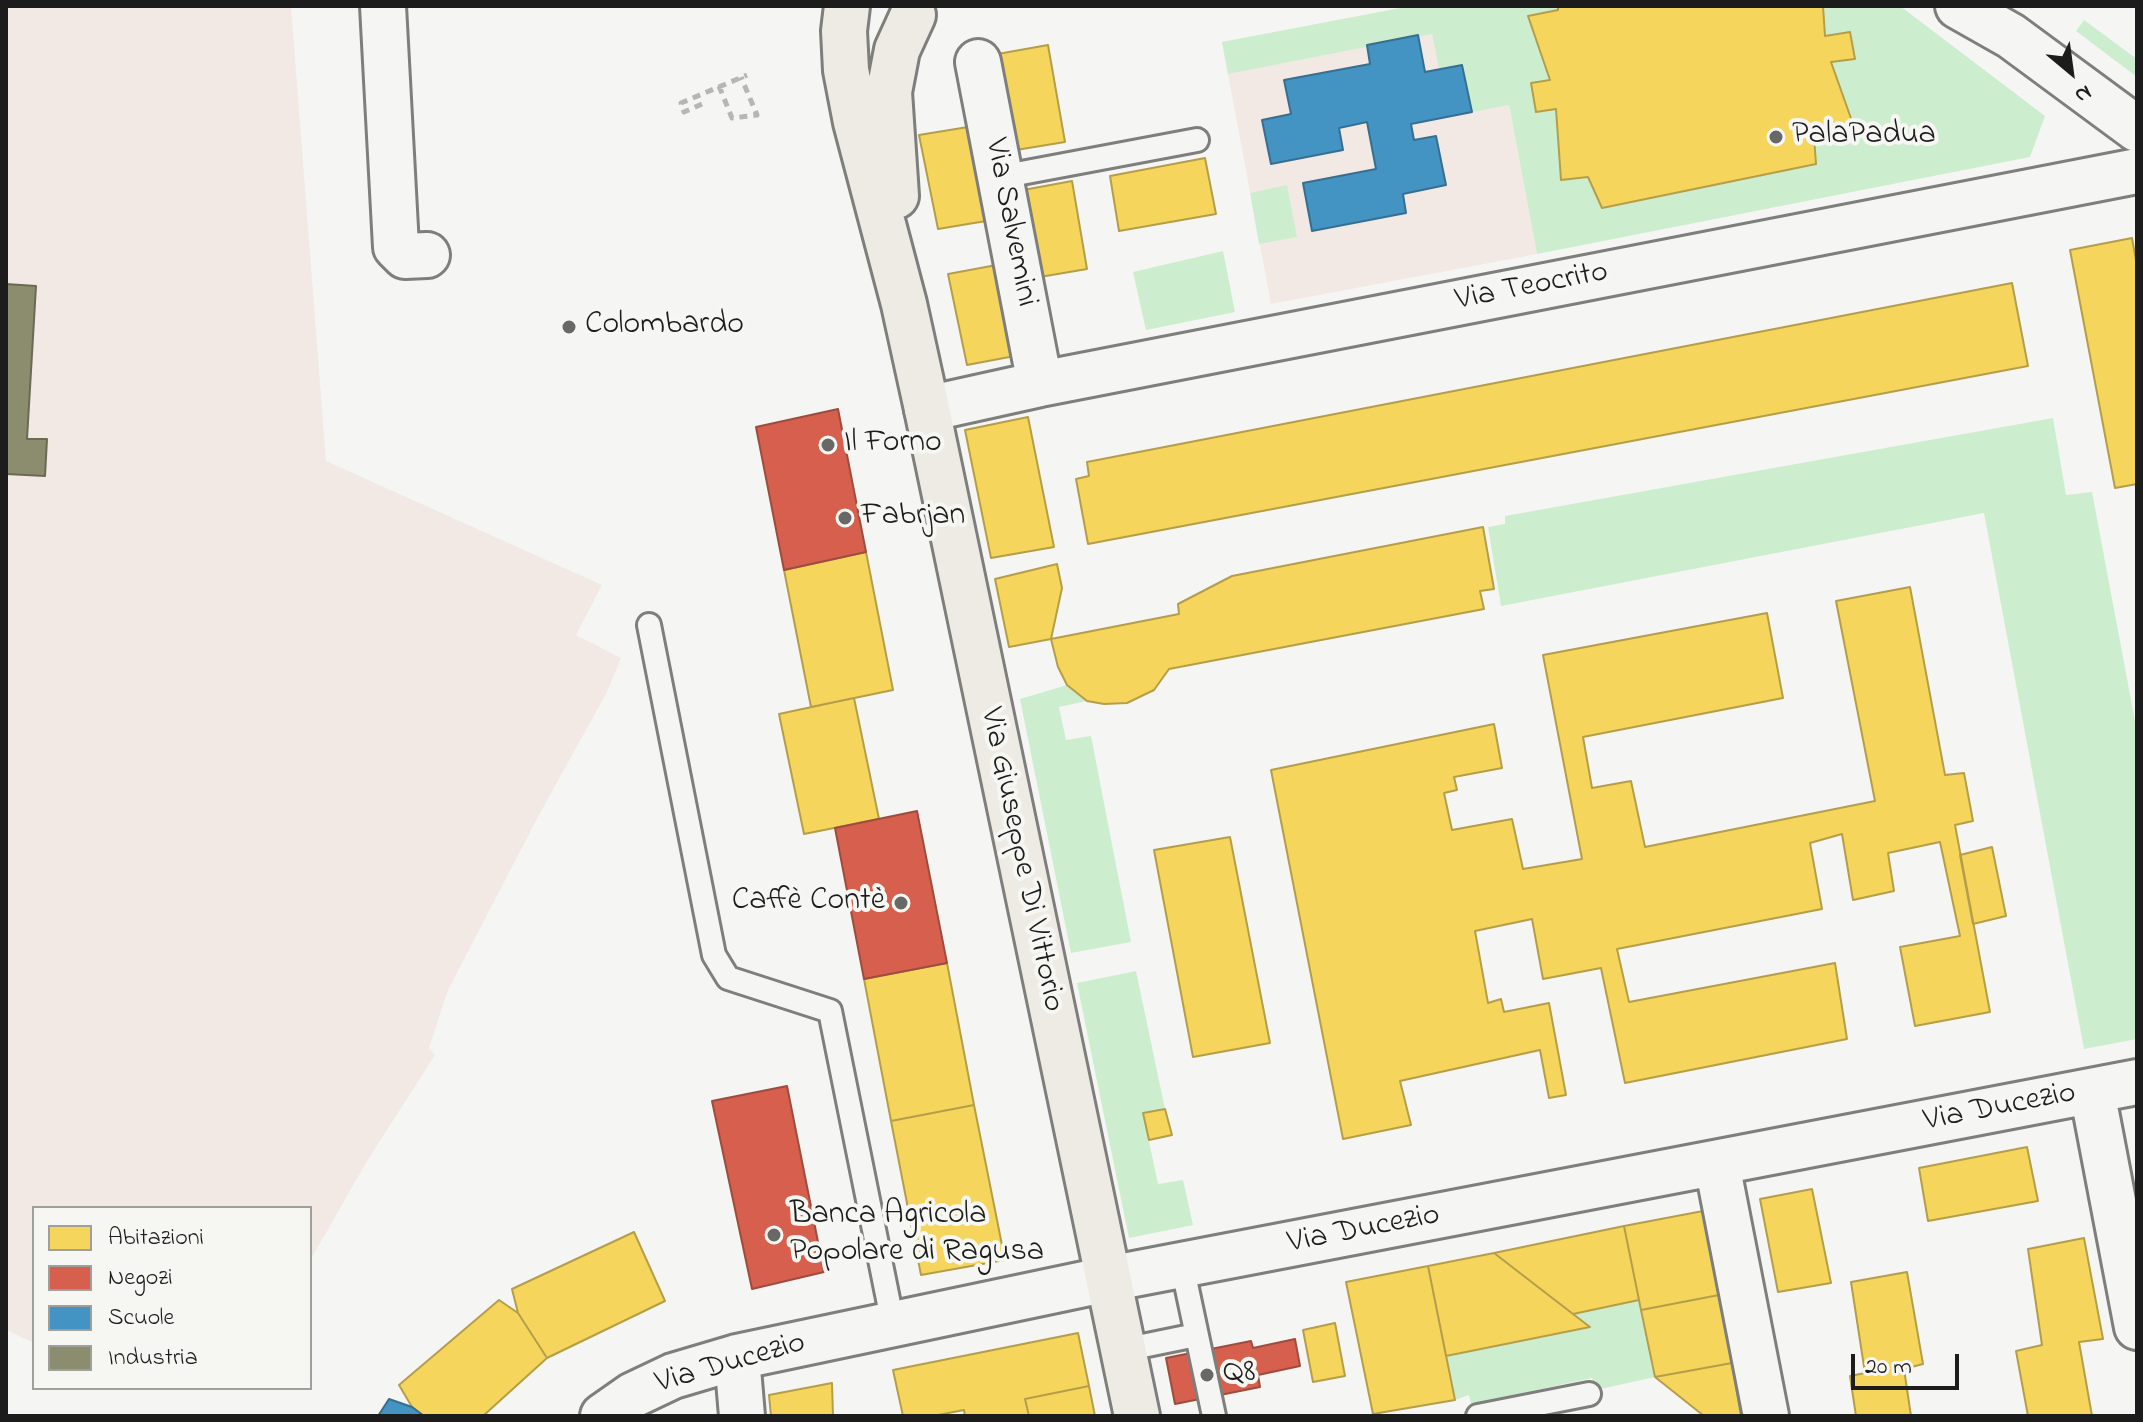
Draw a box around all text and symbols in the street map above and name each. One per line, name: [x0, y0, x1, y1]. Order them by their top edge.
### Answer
north arrow: [2031, 32, 2111, 112]
text: N: [2068, 75, 2097, 111]
place label: PalaPadua: [1792, 118, 1936, 156]
marker: PalaPadua: [1767, 128, 1785, 146]
street label: Via Salvemini: [974, 136, 1044, 310]
street label: Via Teocrito: [1453, 254, 1611, 322]
place label: Colombardo: [585, 308, 744, 346]
marker: Colombardo: [560, 318, 578, 336]
place label: Il Forno: [844, 426, 942, 464]
marker: Il Forno: [819, 436, 837, 454]
place label: Fabrjan: [861, 499, 965, 537]
marker: Fabrjan: [836, 509, 854, 527]
street label: Via Giuseppe Di Vittorio: [969, 705, 1071, 1015]
place label: Caffè Contè: [732, 884, 885, 922]
marker: Caffè Contè: [892, 894, 910, 912]
street label: Via Ducezio: [1921, 1075, 2079, 1143]
street label: Via Ducezio: [1285, 1197, 1443, 1265]
place label: Banca Agricola Popolare di Ragusa: [790, 1198, 1044, 1273]
legend: [32, 1206, 312, 1390]
text: Abitazioni: [108, 1221, 204, 1256]
marker: Banca Agricola Popolare di Ragusa: [765, 1226, 783, 1244]
text: Negozi: [108, 1261, 173, 1296]
text: Scuole: [108, 1301, 174, 1336]
street label: Via Ducezio: [652, 1325, 810, 1405]
scale bar: [1855, 1338, 1963, 1388]
text: Industria: [108, 1341, 198, 1376]
text: 20 m: [1865, 1350, 1912, 1385]
place label: Q8: [1223, 1356, 1256, 1394]
marker: Q8: [1198, 1366, 1216, 1384]

